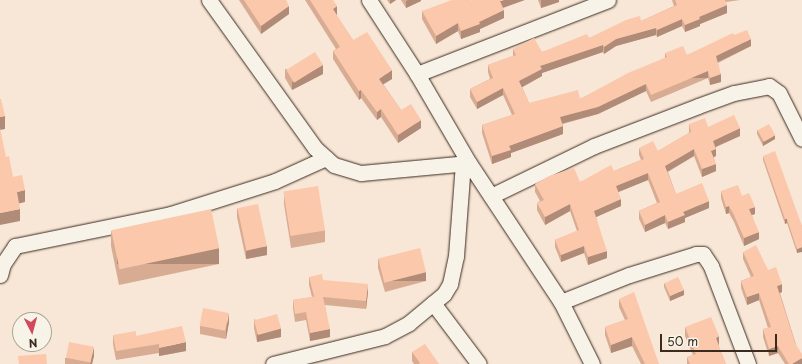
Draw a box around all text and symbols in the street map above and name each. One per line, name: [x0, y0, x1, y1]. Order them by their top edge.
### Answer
north arrow: [12, 312, 52, 352]
scale bar: [662, 326, 779, 352]
text: 50 m: [667, 332, 698, 350]
text: N: [28, 335, 38, 352]

